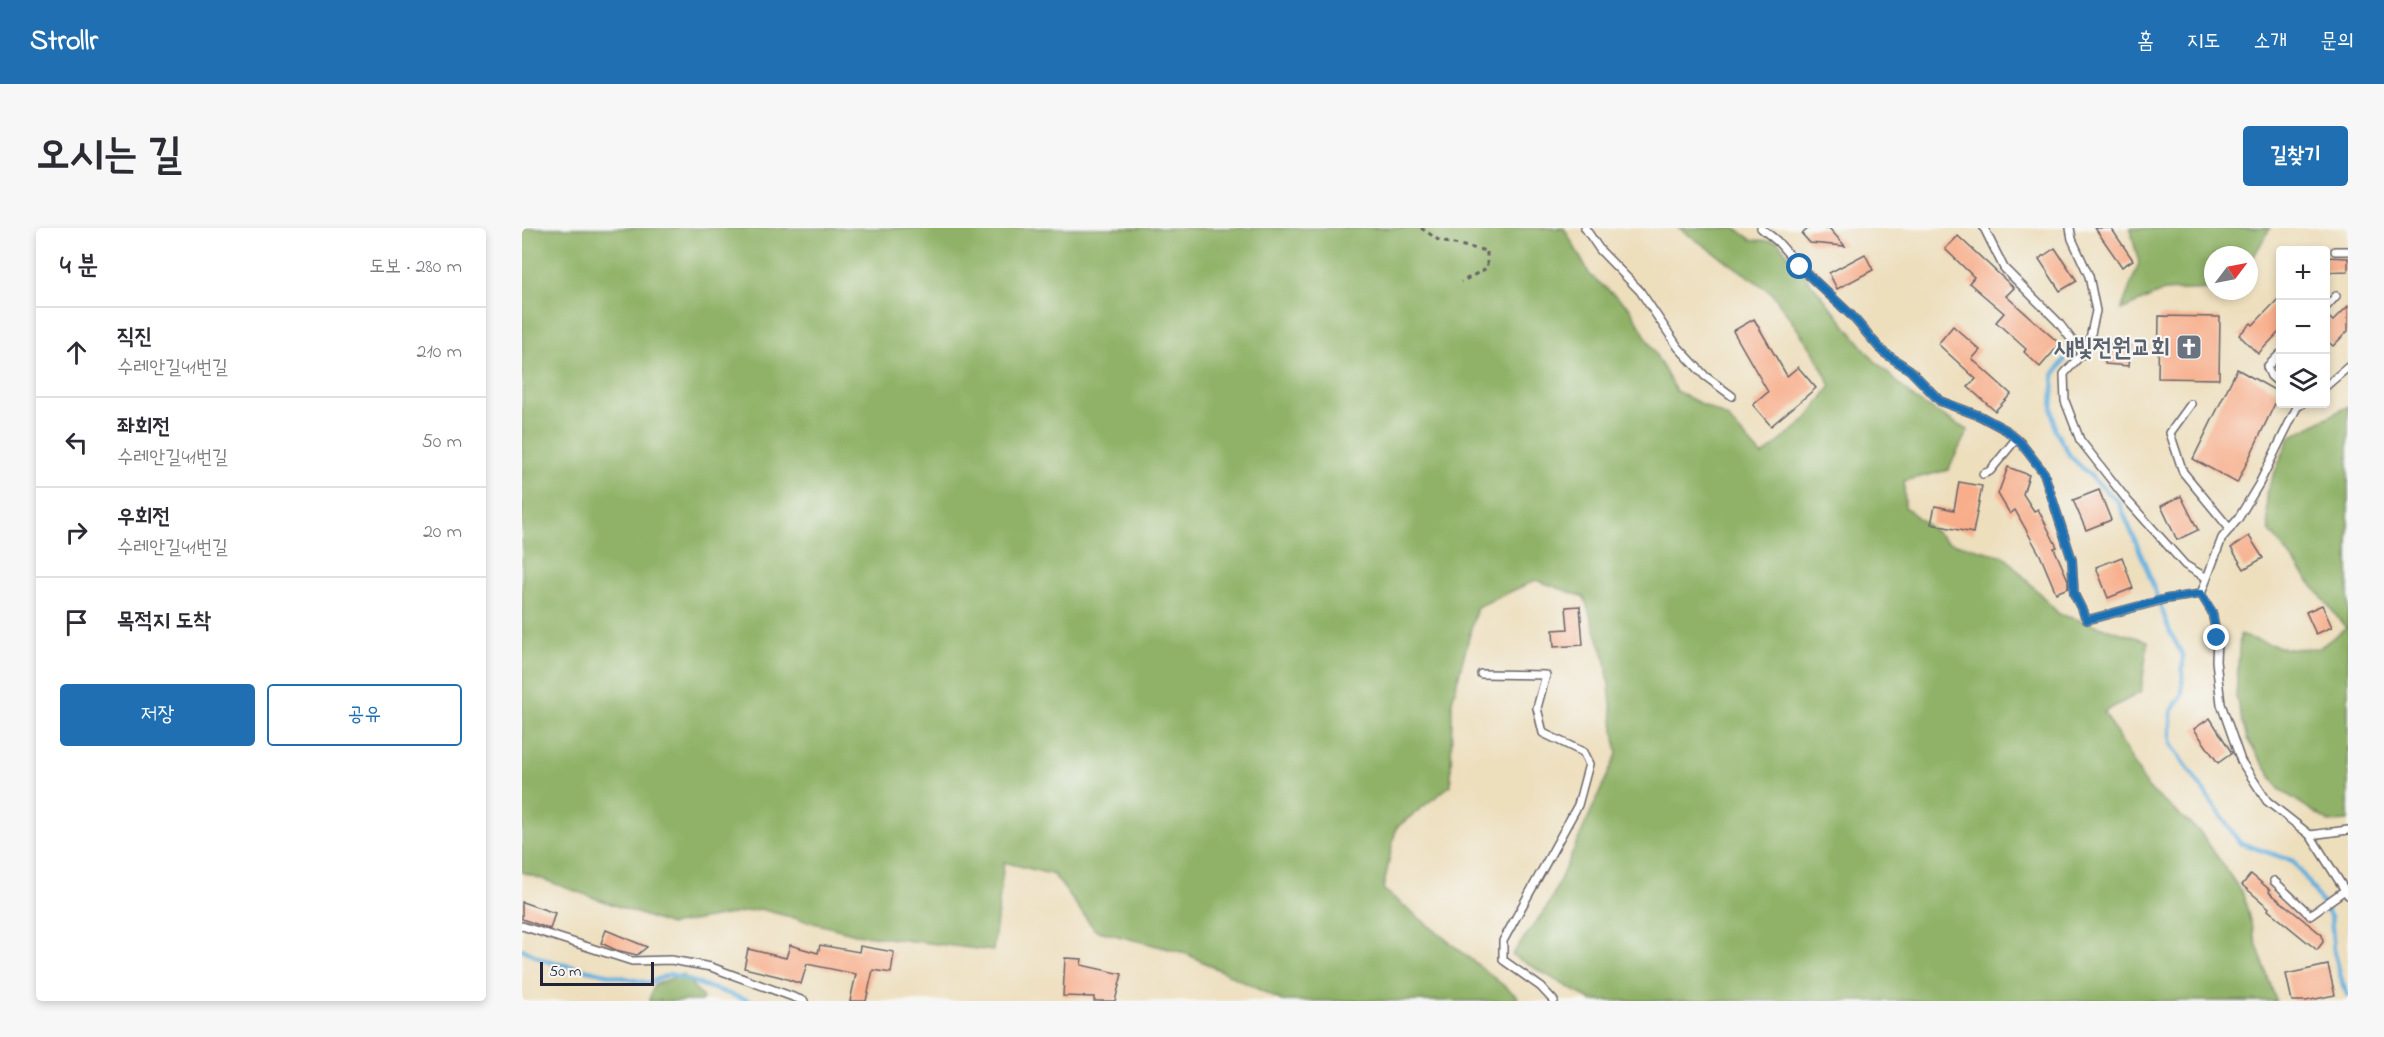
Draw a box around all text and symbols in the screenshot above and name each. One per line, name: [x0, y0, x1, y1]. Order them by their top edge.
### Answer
text: Strollr: [30, 22, 98, 63]
text: 홈: [2137, 27, 2154, 57]
text: 지도: [2187, 27, 2220, 57]
text: 소개: [2253, 27, 2287, 57]
text: 문의: [2320, 27, 2354, 57]
text: 오시는 길: [36, 126, 182, 187]
button: 길찾기: [2243, 126, 2348, 186]
north arrow: [2204, 246, 2258, 300]
map controls: [2276, 246, 2330, 408]
button: +: [2276, 246, 2330, 300]
text: 4 분: [60, 248, 98, 286]
text: 도보 · 280 m: [369, 253, 462, 282]
route start: [1786, 253, 1812, 279]
button: −: [2276, 300, 2330, 354]
text: 직진: [117, 322, 152, 354]
place label: 새빛전원교회: [2053, 332, 2170, 367]
church icon: 새빛전원교회: [2174, 332, 2204, 362]
icon: ahead: [60, 336, 93, 369]
text: 210 m: [417, 338, 462, 367]
text: 수레안길41번길: [117, 354, 228, 383]
button: layers: [2276, 354, 2330, 408]
text: 좌회전: [117, 412, 170, 444]
icon: left: [60, 426, 93, 459]
text: 50 m: [421, 428, 462, 457]
text: 수레안길41번길: [117, 444, 228, 473]
text: 우회전: [117, 502, 170, 534]
icon: right: [60, 516, 93, 549]
text: 20 m: [423, 518, 462, 547]
text: 수레안길41번길: [117, 534, 228, 563]
icon: arrive: [60, 606, 93, 639]
text: 목적지 도착: [117, 606, 211, 638]
route end: [2203, 624, 2229, 650]
button: 저장: [60, 684, 255, 746]
button: 공유: [267, 684, 462, 746]
scale bar: [540, 959, 654, 986]
text: 50 m: [549, 960, 581, 984]

